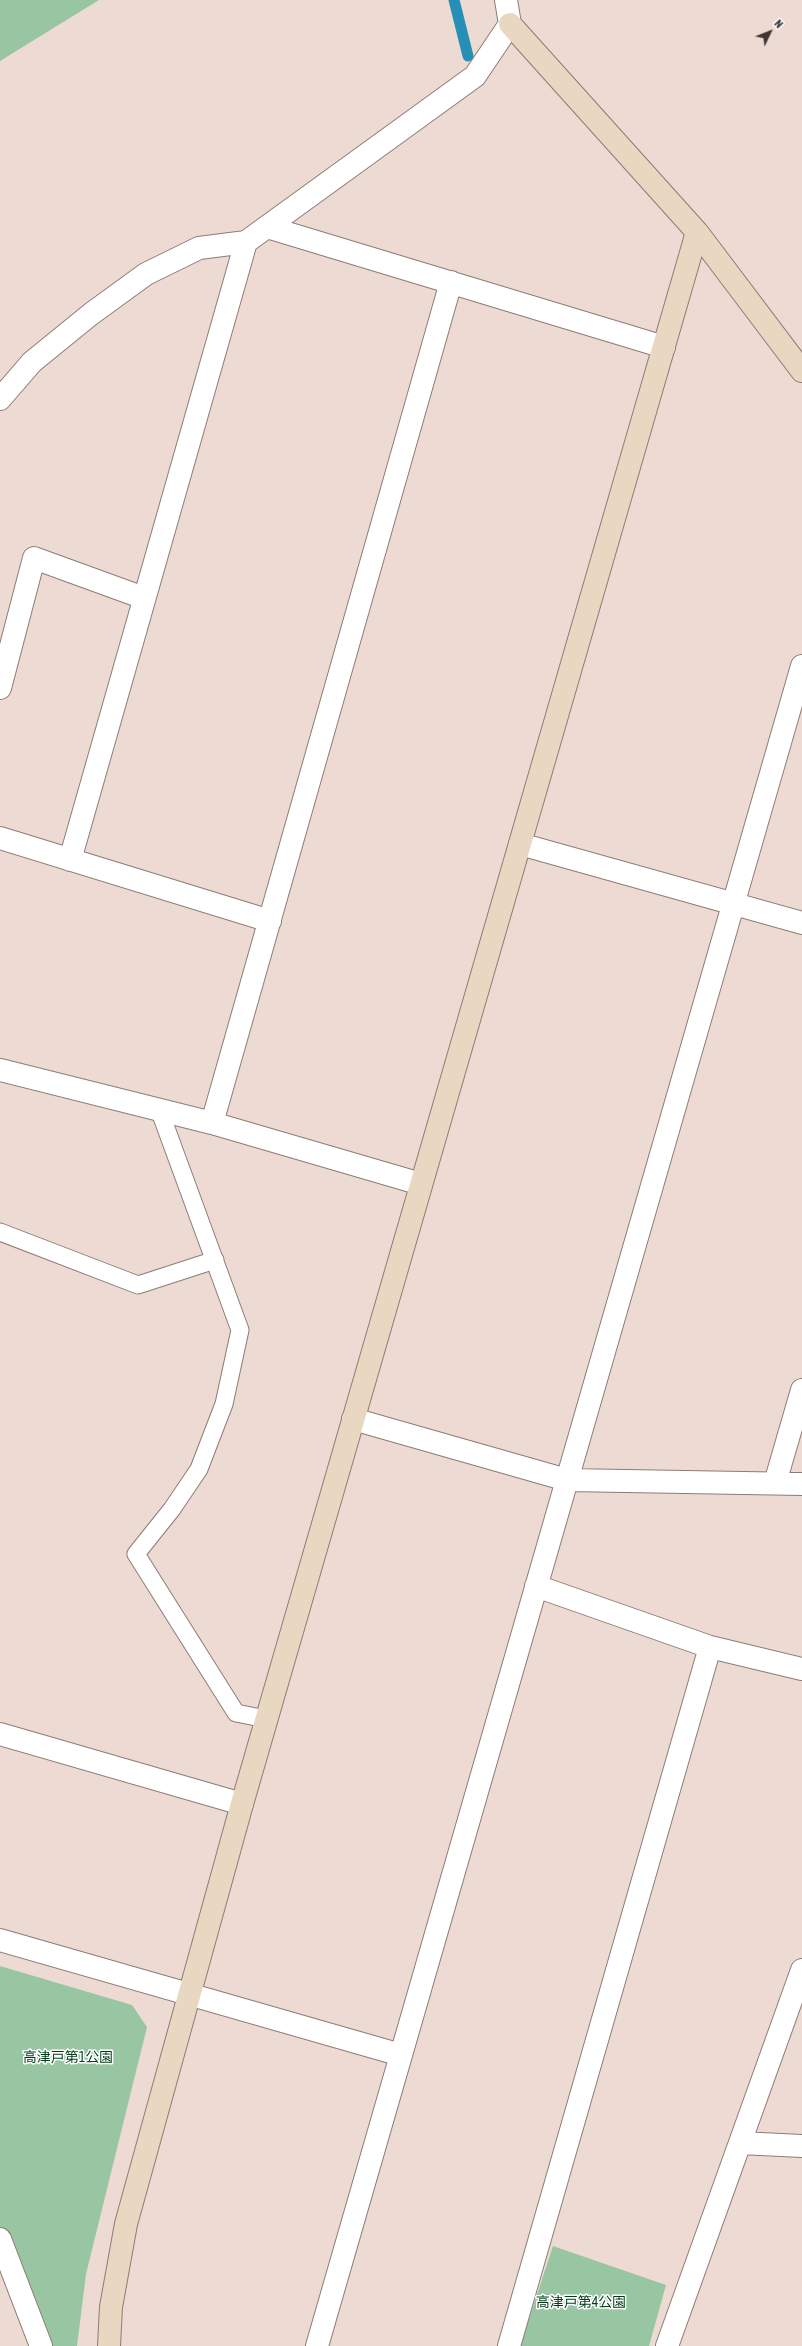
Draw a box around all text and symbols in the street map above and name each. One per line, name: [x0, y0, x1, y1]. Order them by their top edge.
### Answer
north arrow: [750, 12, 790, 52]
text: N: [772, 17, 785, 30]
park label: 高津戸第1公園: [23, 2050, 113, 2066]
park label: 高津戸第4公園: [536, 2295, 626, 2311]

